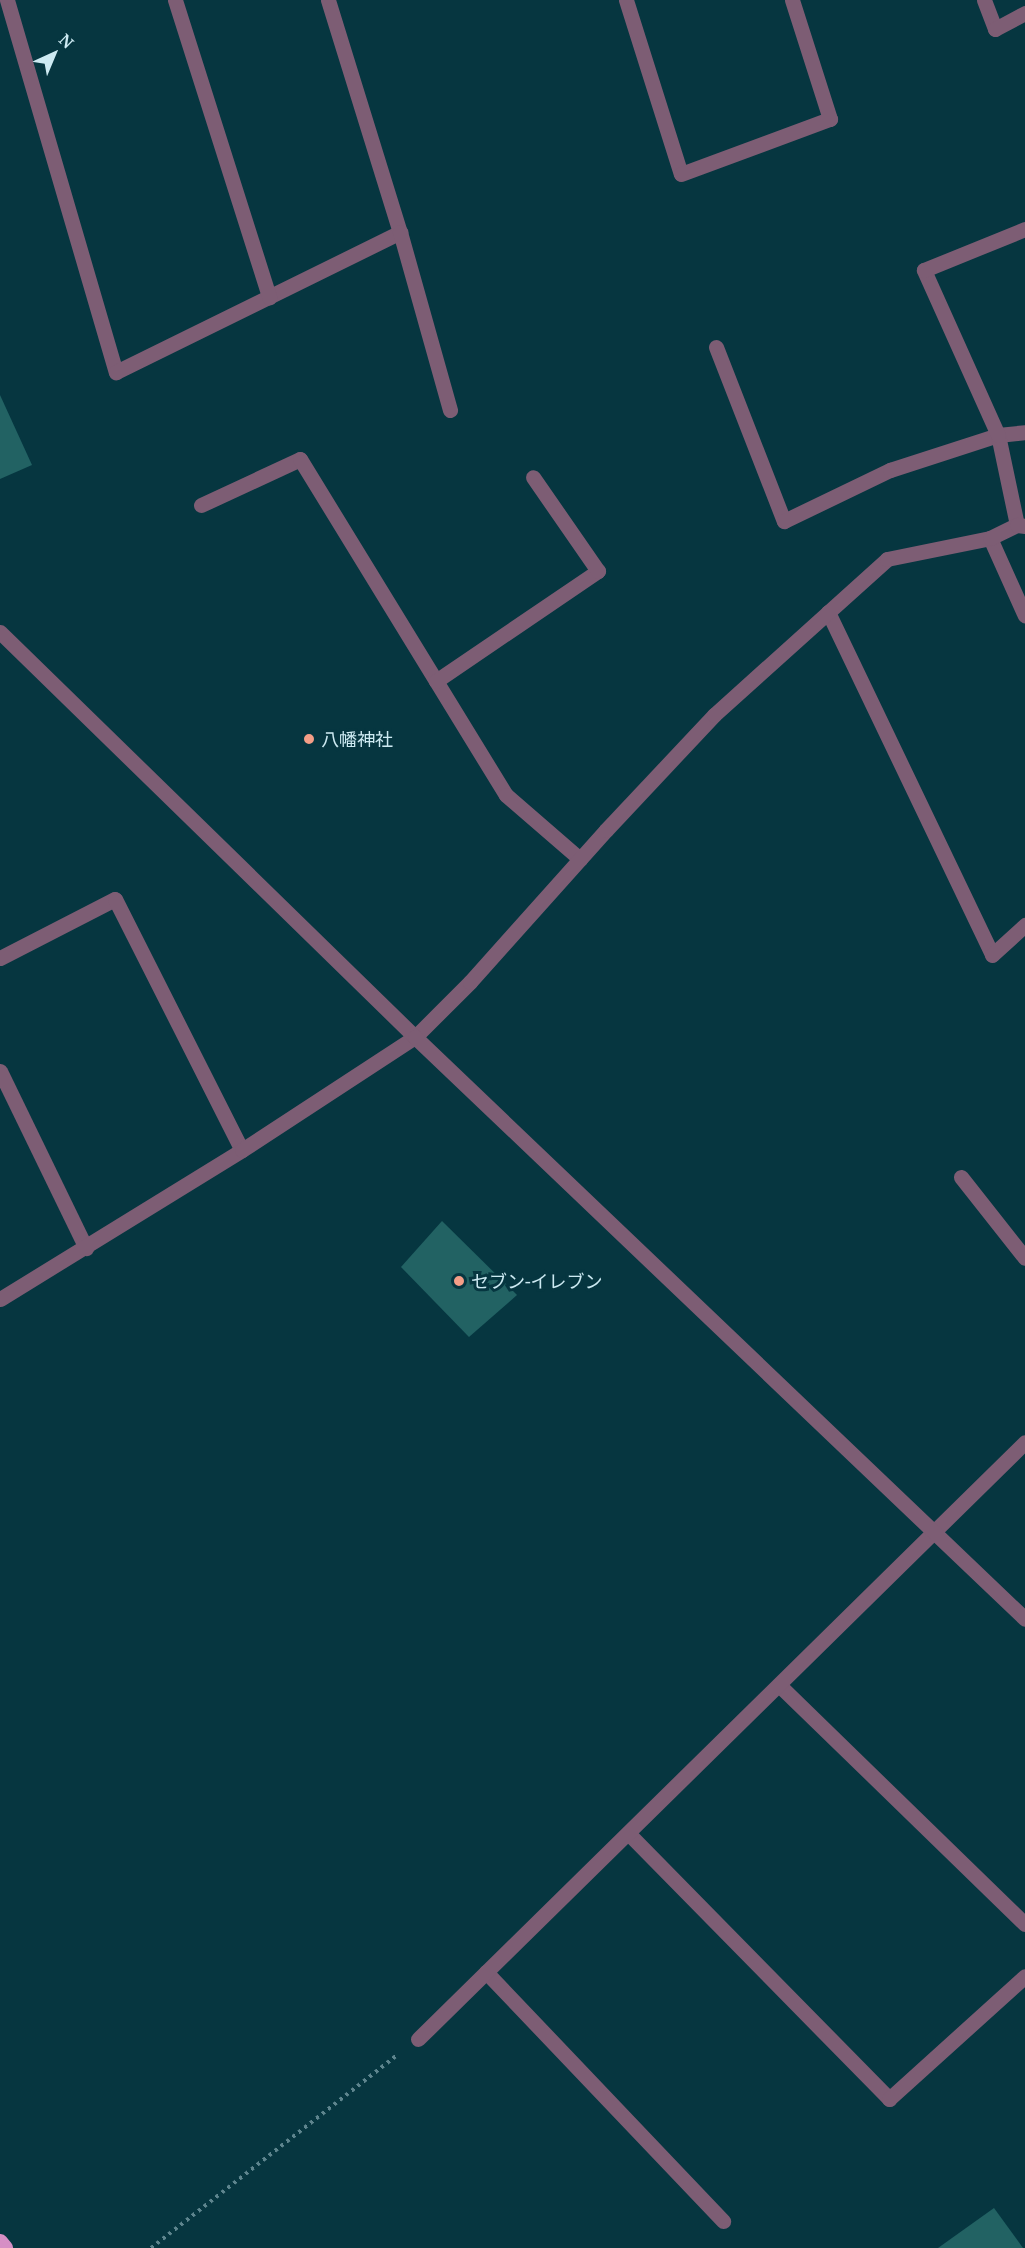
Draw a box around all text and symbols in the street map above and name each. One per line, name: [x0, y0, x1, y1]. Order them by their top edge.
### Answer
north arrow: [24, 24, 84, 84]
text: N: [54, 29, 79, 53]
place label: 八幡神社: [321, 728, 393, 750]
marker: 八幡神社: [302, 732, 316, 746]
place label: セブン-イレブン: [471, 1270, 603, 1292]
marker: セブン-イレブン: [452, 1274, 466, 1288]

